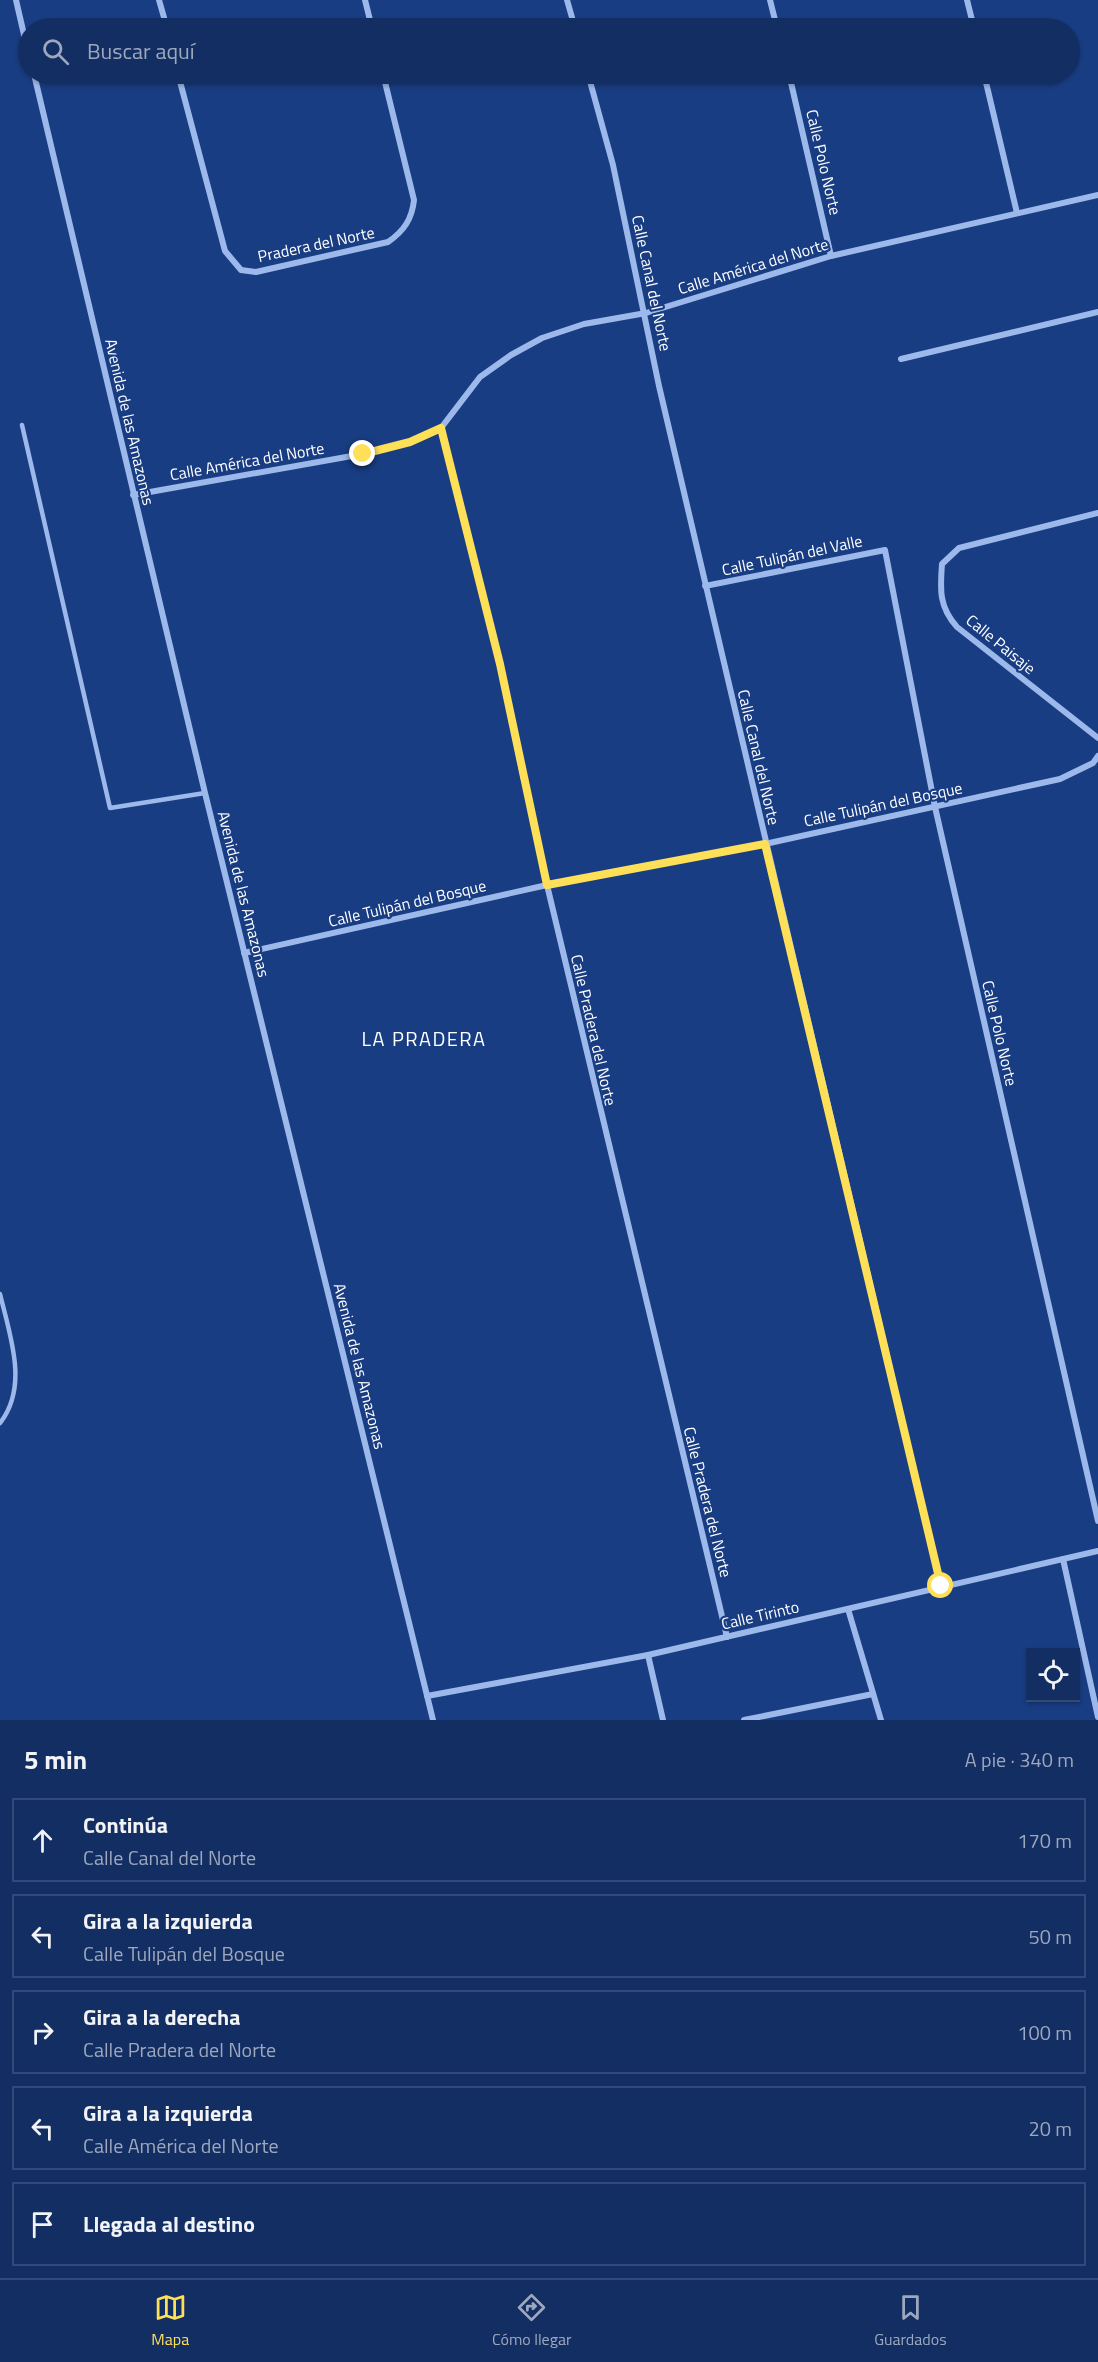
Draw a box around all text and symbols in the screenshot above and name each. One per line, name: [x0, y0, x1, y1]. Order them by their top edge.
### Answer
search box: [18, 18, 1080, 84]
text: Buscar aquí: [87, 34, 195, 68]
icon: search: [39, 35, 72, 68]
street label: Calle Polo Norte: [800, 107, 848, 217]
street label: Calle Canal del Norte: [626, 213, 678, 353]
street label: Pradera del Norte: [255, 220, 377, 268]
street label: Calle América del Norte: [675, 232, 831, 300]
street label: Avenida de las Amazonas: [99, 336, 161, 508]
street label: Calle América del Norte: [168, 436, 326, 486]
route end: [349, 440, 375, 466]
street label: Calle Tulipán del Valle: [720, 528, 864, 582]
street label: Calle Paisaje: [961, 608, 1041, 680]
street label: Calle Canal del Norte: [732, 687, 786, 827]
street label: Calle Tulipán del Bosque: [802, 775, 964, 833]
street label: Avenida de las Amazonas: [212, 808, 276, 980]
street label: Calle Tulipán del Bosque: [326, 873, 488, 933]
street label: Calle Pradera del Norte: [565, 952, 623, 1108]
street label: Calle Polo Norte: [976, 978, 1024, 1088]
district label: LA PRADERA: [362, 1023, 486, 1054]
street label: Avenida de las Amazonas: [328, 1280, 392, 1452]
street label: Calle Pradera del Norte: [678, 1424, 738, 1580]
route start: [927, 1572, 953, 1598]
street label: Calle Tirinto: [719, 1594, 801, 1636]
map controls: [1026, 1648, 1080, 1702]
button: locate: [1026, 1648, 1080, 1702]
text: 5 min: [24, 1740, 87, 1779]
text: A pie · 340 m: [965, 1744, 1074, 1775]
text: Continúa: [83, 1808, 168, 1842]
icon: ahead: [26, 1824, 59, 1857]
text: 170 m: [1017, 1825, 1072, 1856]
text: Calle Canal del Norte: [83, 1842, 256, 1873]
text: Gira a la izquierda: [83, 1904, 253, 1938]
icon: left: [26, 1920, 59, 1953]
text: 50 m: [1028, 1921, 1072, 1952]
text: Calle Tulipán del Bosque: [83, 1938, 285, 1969]
text: Gira a la derecha: [83, 2000, 240, 2034]
icon: right: [26, 2016, 59, 2049]
text: 100 m: [1017, 2017, 1072, 2048]
text: Calle Pradera del Norte: [83, 2034, 276, 2065]
text: Gira a la izquierda: [83, 2096, 253, 2130]
icon: left: [26, 2112, 59, 2145]
text: 20 m: [1028, 2113, 1072, 2144]
text: Calle América del Norte: [83, 2130, 279, 2161]
text: Llegada al destino: [83, 2207, 255, 2241]
icon: arrive: [26, 2208, 59, 2241]
tab: Mapa: [151, 2291, 189, 2351]
tab: Cómo llegar: [492, 2291, 571, 2351]
tab: Guardados: [874, 2291, 947, 2351]

